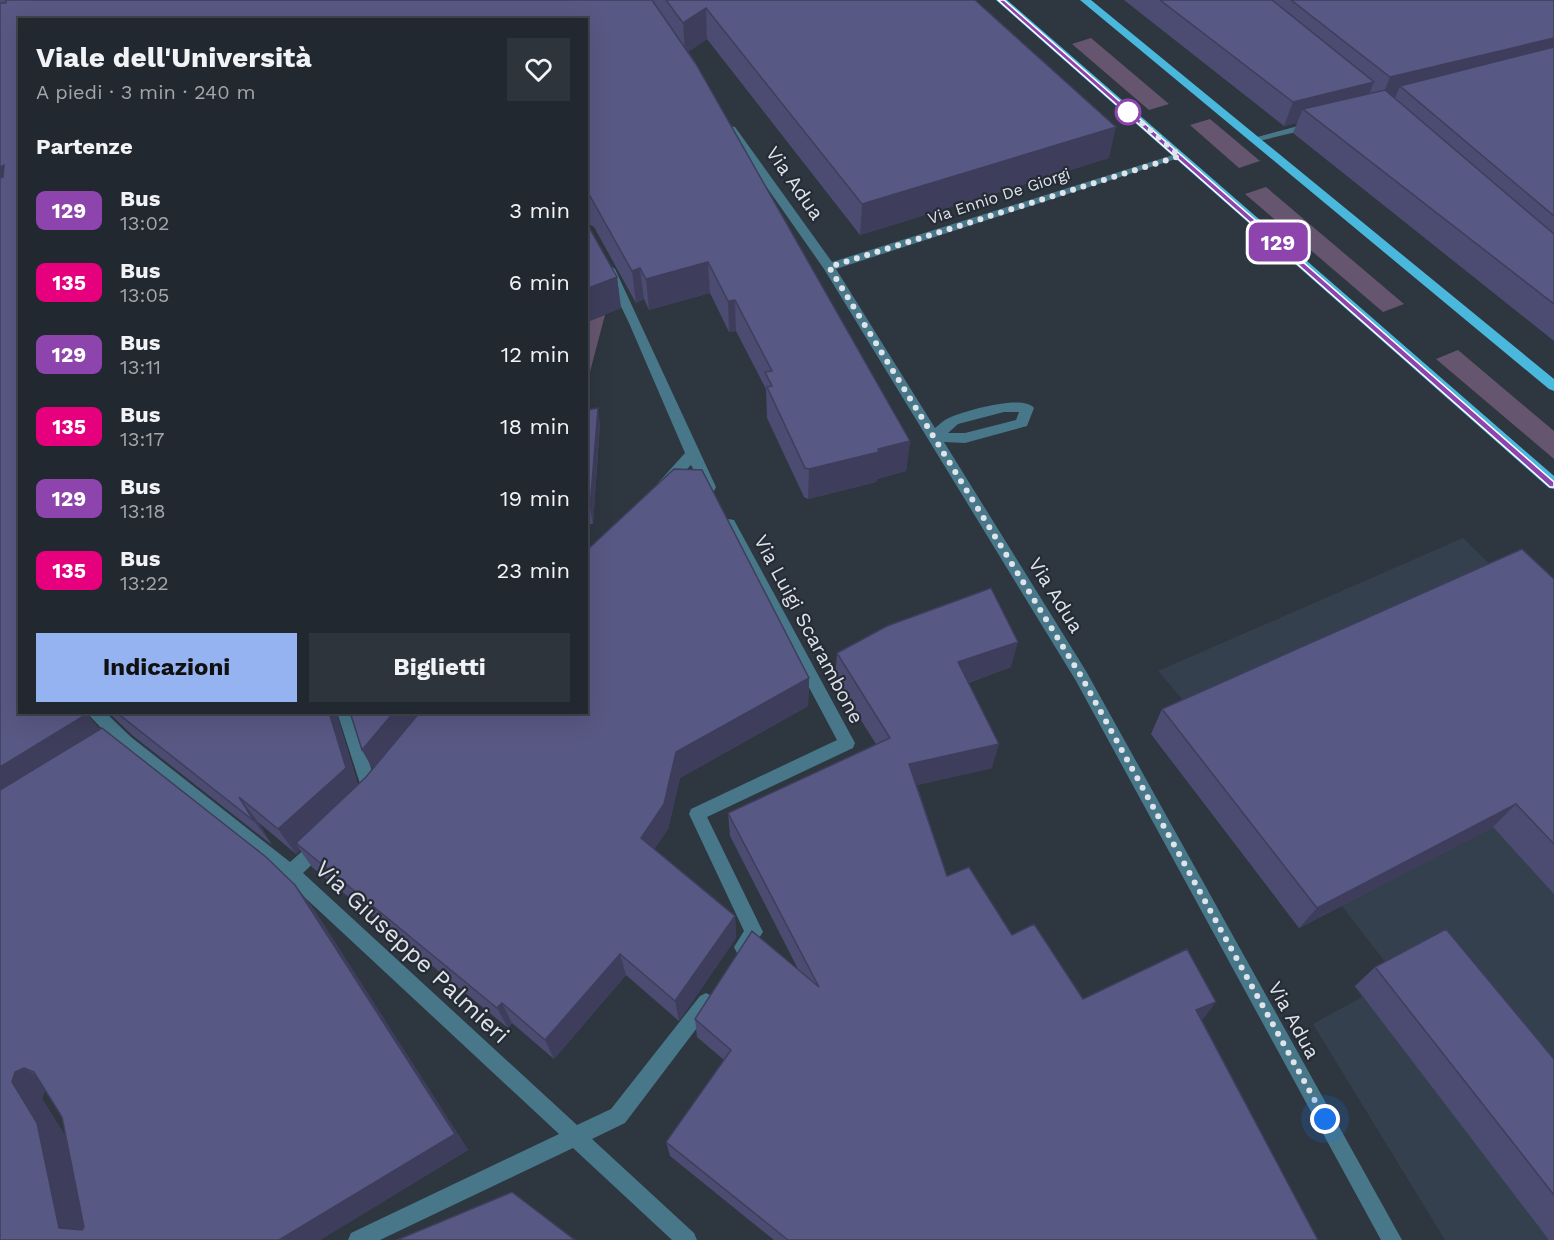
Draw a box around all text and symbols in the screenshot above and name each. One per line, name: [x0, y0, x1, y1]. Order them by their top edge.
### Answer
button: heart: [507, 38, 570, 101]
text: Viale dell'Università: [36, 41, 312, 74]
text: A piedi · 3 min · 240 m: [36, 80, 256, 104]
unlabelled marker: [1115, 99, 1141, 125]
text: Partenze: [36, 134, 133, 159]
street label: Via Adua: [761, 142, 829, 224]
street label: Via Ennio De Giorgi: [925, 164, 1073, 228]
text: Bus: [120, 186, 160, 211]
text: 129: [52, 198, 86, 223]
text: 3 min: [509, 198, 570, 223]
text: 13:02: [120, 211, 169, 235]
line badge: 129: [1244, 222, 1312, 262]
text: 129: [1261, 230, 1295, 255]
text: Bus: [120, 258, 160, 283]
text: 135: [52, 270, 86, 295]
text: 6 min: [509, 270, 570, 295]
text: 13:05: [120, 283, 169, 307]
text: Bus: [120, 330, 160, 355]
text: 129: [52, 342, 86, 367]
text: 12 min: [501, 342, 570, 367]
text: 13:11: [120, 355, 161, 379]
text: Bus: [120, 402, 160, 427]
text: 135: [52, 414, 86, 439]
text: 18 min: [500, 414, 570, 439]
text: 13:17: [120, 427, 164, 451]
text: Bus: [120, 474, 160, 499]
text: 129: [52, 486, 86, 511]
text: 19 min: [500, 486, 570, 511]
text: 13:18: [120, 499, 166, 523]
street label: Via Luigi Scarambone: [749, 531, 869, 727]
text: Bus: [120, 546, 160, 571]
street label: Via Adua: [1023, 553, 1089, 637]
text: 135: [52, 558, 86, 583]
text: 23 min: [496, 558, 570, 583]
text: 13:22: [120, 571, 169, 595]
button: Indicazioni: [36, 633, 297, 702]
button: Biglietti: [309, 633, 570, 702]
street label: Via Giuseppe Palmieri: [309, 855, 515, 1049]
street label: Via Adua: [1263, 977, 1325, 1063]
your location: [1310, 1104, 1340, 1134]

